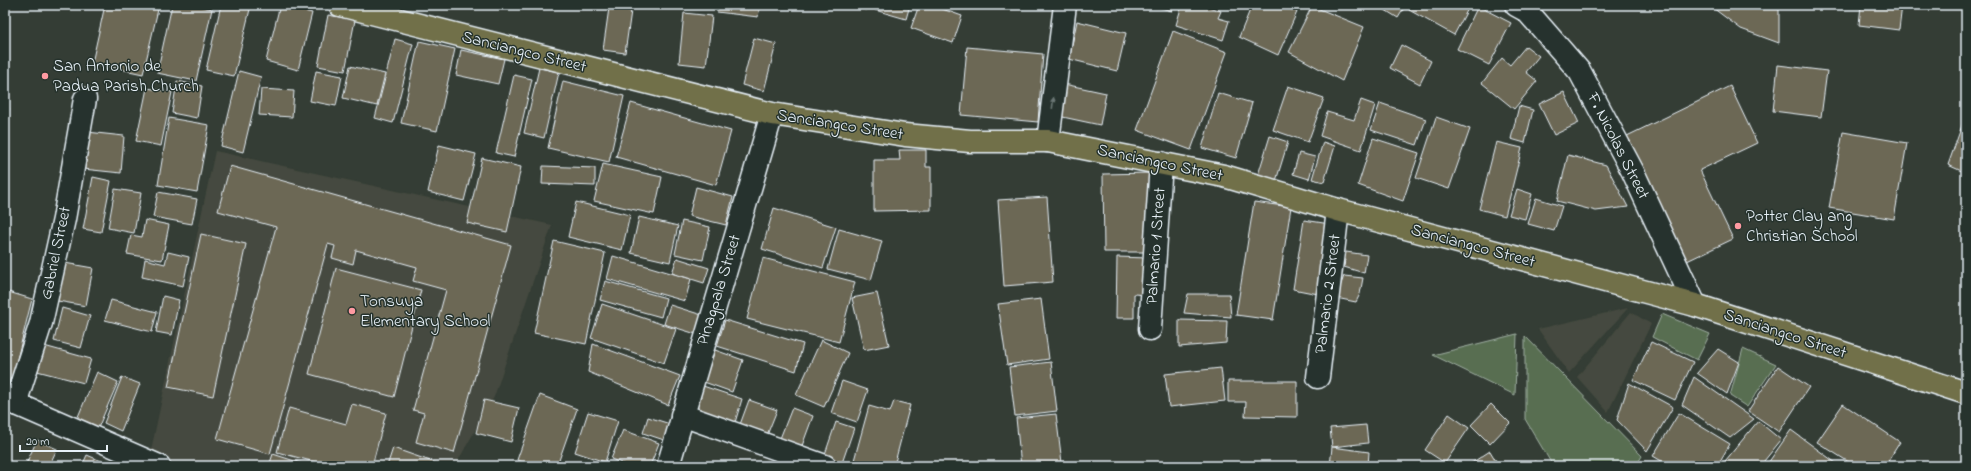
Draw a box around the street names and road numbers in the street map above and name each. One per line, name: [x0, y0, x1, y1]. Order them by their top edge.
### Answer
street label: Sanciangco Street: [458, 24, 589, 82]
street label: F. Nicolas Street: [1580, 87, 1656, 204]
street label: Sanciangco Street: [775, 103, 905, 149]
street label: Sanciangco Street: [1094, 137, 1225, 191]
street label: Palmario 1 Street: [1139, 186, 1173, 305]
street label: Gabriel Street: [34, 204, 78, 302]
street label: Sanciangco Street: [1408, 217, 1538, 277]
street label: Pinagpala Street: [690, 231, 750, 349]
street label: Palmario 2 Street: [1308, 233, 1348, 355]
street label: Sanciangco Street: [1720, 302, 1850, 368]

